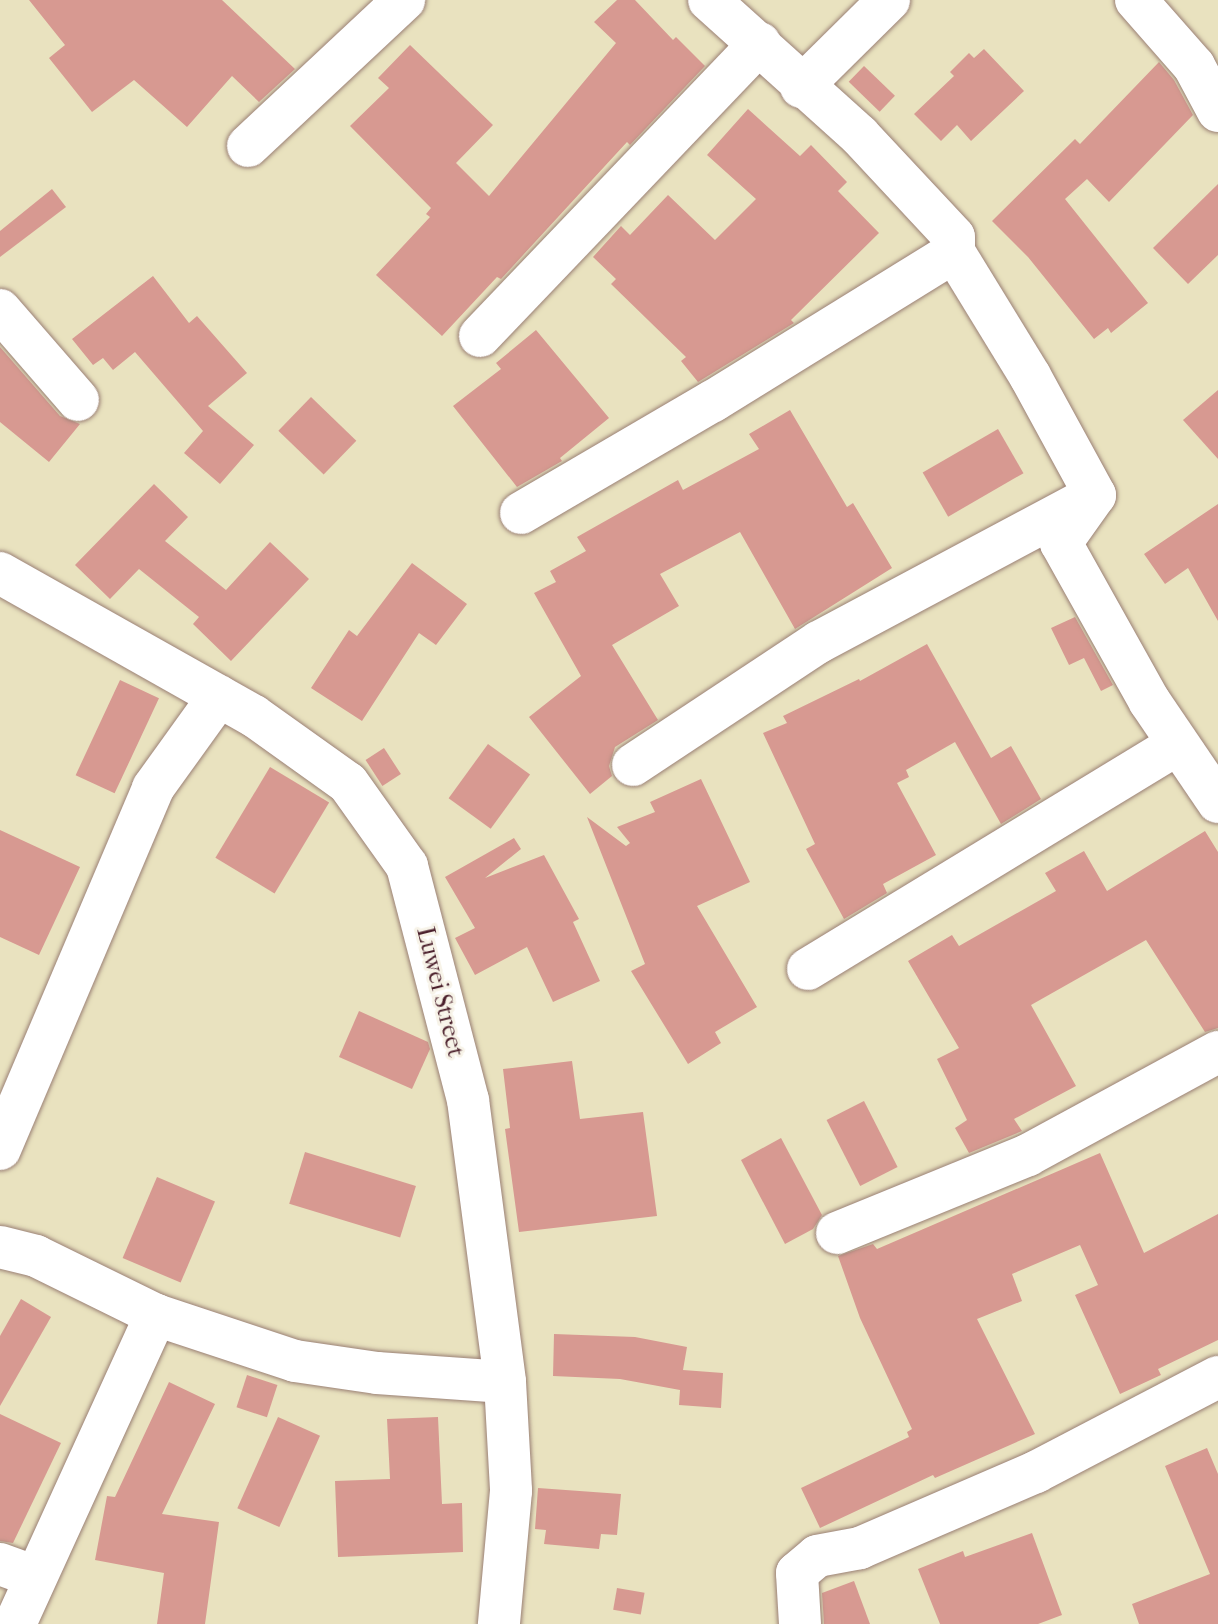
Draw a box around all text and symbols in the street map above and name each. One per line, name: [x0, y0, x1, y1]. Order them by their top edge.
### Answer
street label: Luwei Street: [410, 924, 470, 1060]

